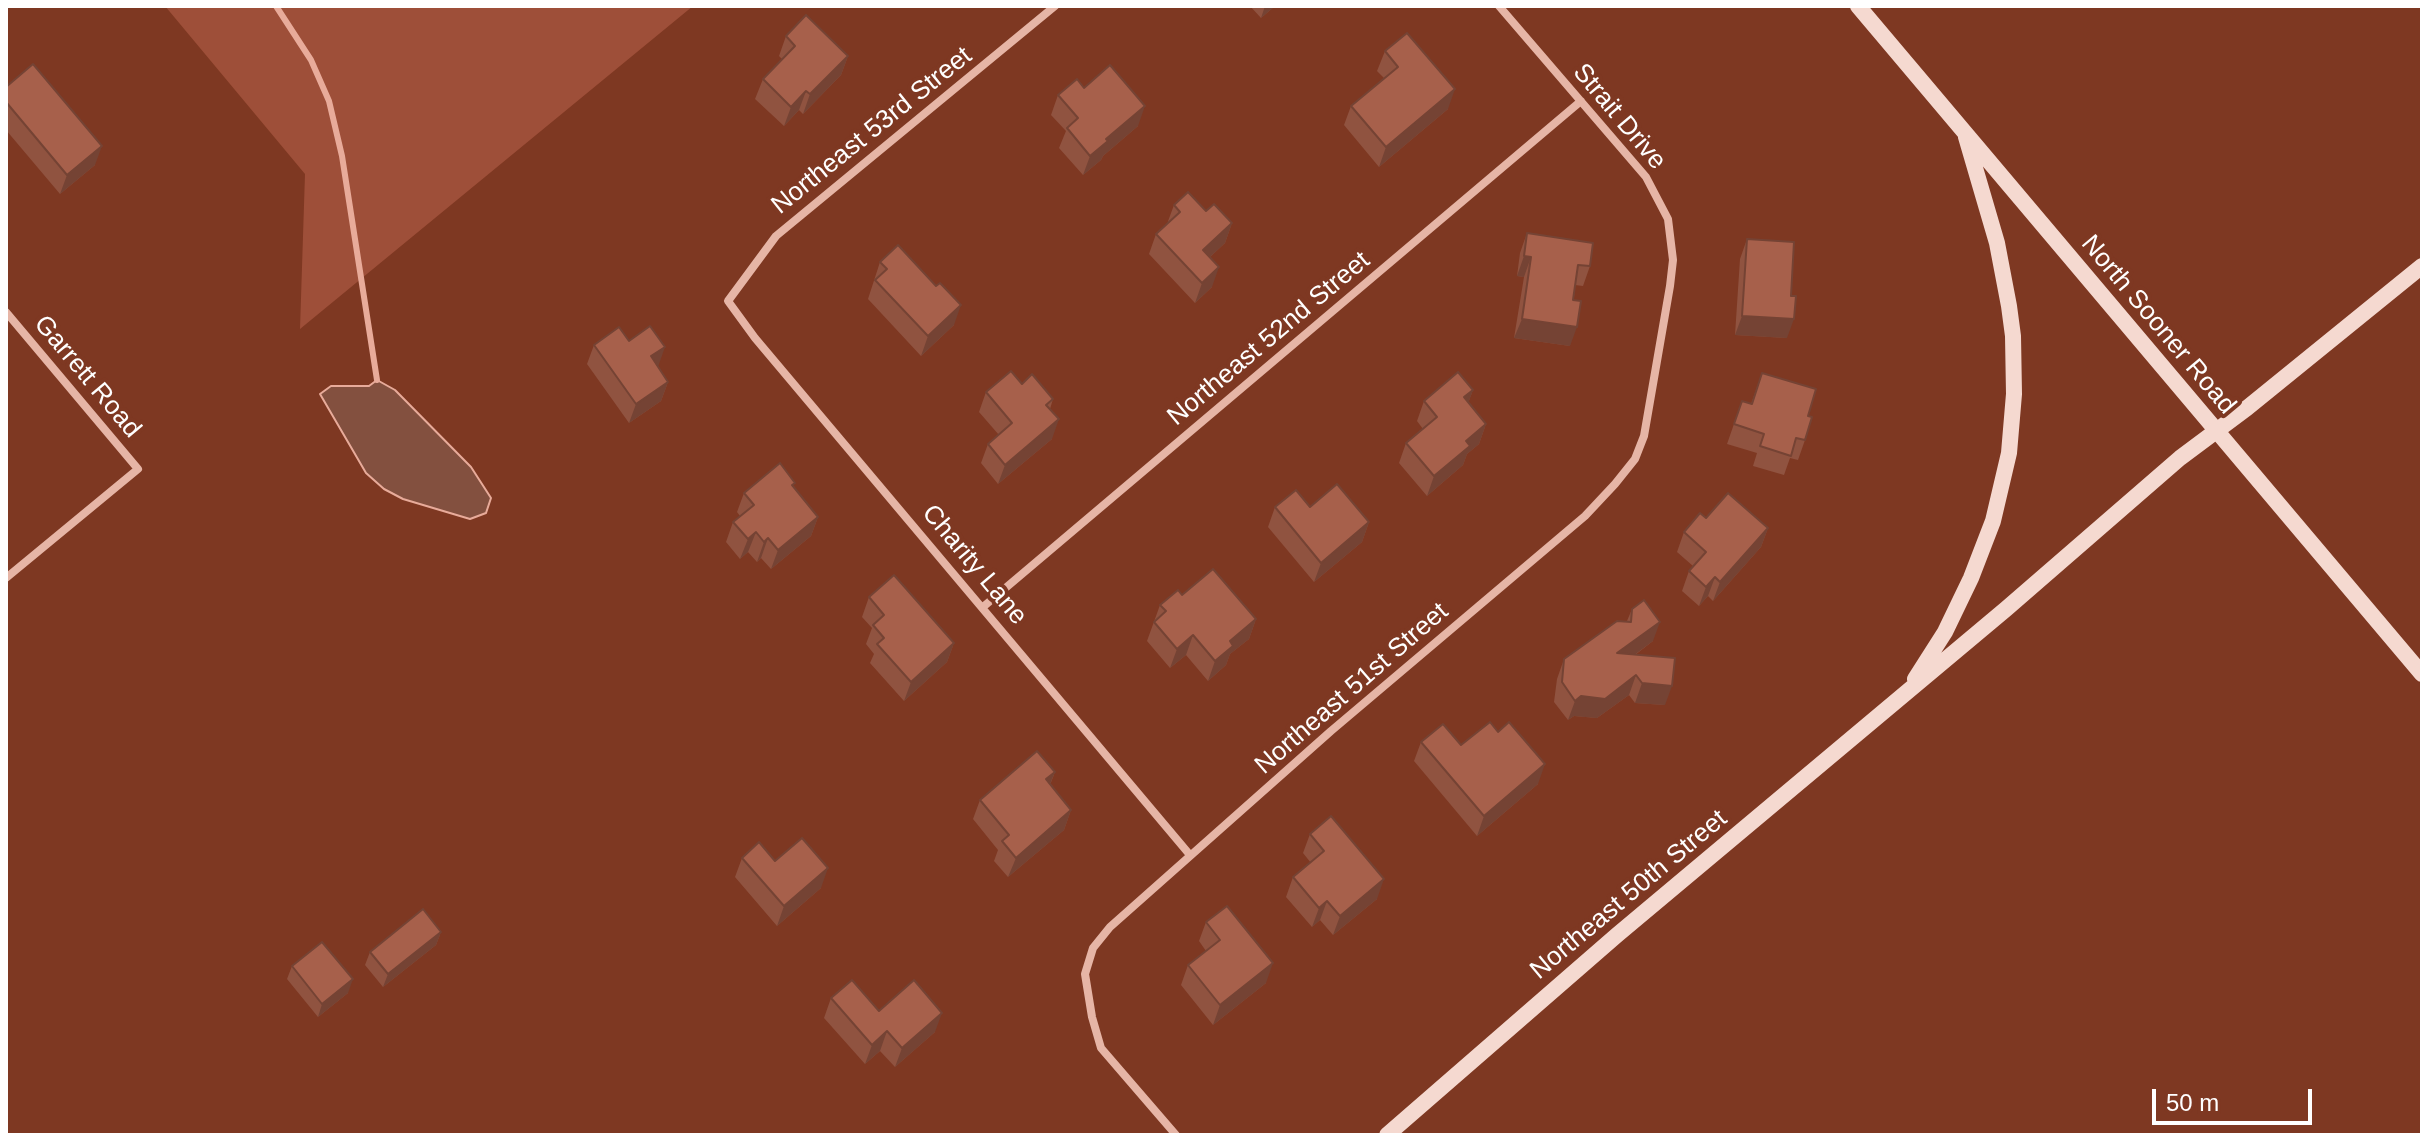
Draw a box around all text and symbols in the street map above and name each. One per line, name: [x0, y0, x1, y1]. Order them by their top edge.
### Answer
street label: Northeast 53rd Street: [766, 41, 978, 221]
street label: Strait Drive: [1566, 58, 1672, 176]
street label: North Sooner Road: [2074, 229, 2242, 421]
street label: Northeast 52nd Street: [1162, 245, 1376, 433]
street label: Garrett Road: [27, 309, 147, 445]
street label: Charity Lane: [915, 499, 1033, 631]
street label: Northeast 51st Street: [1249, 597, 1455, 781]
street label: Northeast 50th Street: [1524, 804, 1734, 986]
scale bar: [2156, 1073, 2316, 1123]
text: 50 m: [2166, 1089, 2219, 1116]

